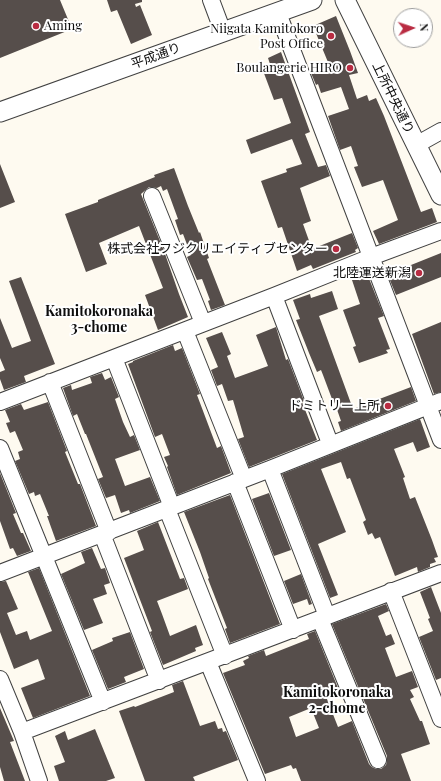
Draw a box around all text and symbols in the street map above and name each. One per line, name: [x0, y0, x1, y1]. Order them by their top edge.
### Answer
north arrow: [393, 8, 433, 48]
place label: Aming: [44, 18, 82, 34]
marker: Aming: [31, 21, 41, 31]
place label: Niigata Kamitokoro Post Office: [210, 21, 323, 52]
text: N: [417, 23, 432, 32]
marker: Niigata Kamitokoro Post Office: [326, 31, 336, 41]
street label: 平成通り: [129, 40, 183, 72]
place label: Boulangerie HIRO: [236, 60, 342, 76]
street label: 上所中央通り: [369, 60, 417, 136]
marker: Boulangerie HIRO: [345, 63, 355, 73]
place label: 株式会社フジクリエイティブセンター: [107, 241, 328, 257]
marker: 株式会社フジクリエイティブセンター: [331, 244, 341, 254]
place label: 北陸運送新潟: [333, 265, 411, 281]
marker: 北陸運送新潟: [414, 268, 424, 278]
district label: Kamitokoronaka 3-chome: [45, 304, 153, 336]
place label: ドミトリー上所: [289, 398, 380, 414]
marker: ドミトリー上所: [383, 401, 393, 411]
district label: Kamitokoronaka 2-chome: [283, 685, 391, 718]

